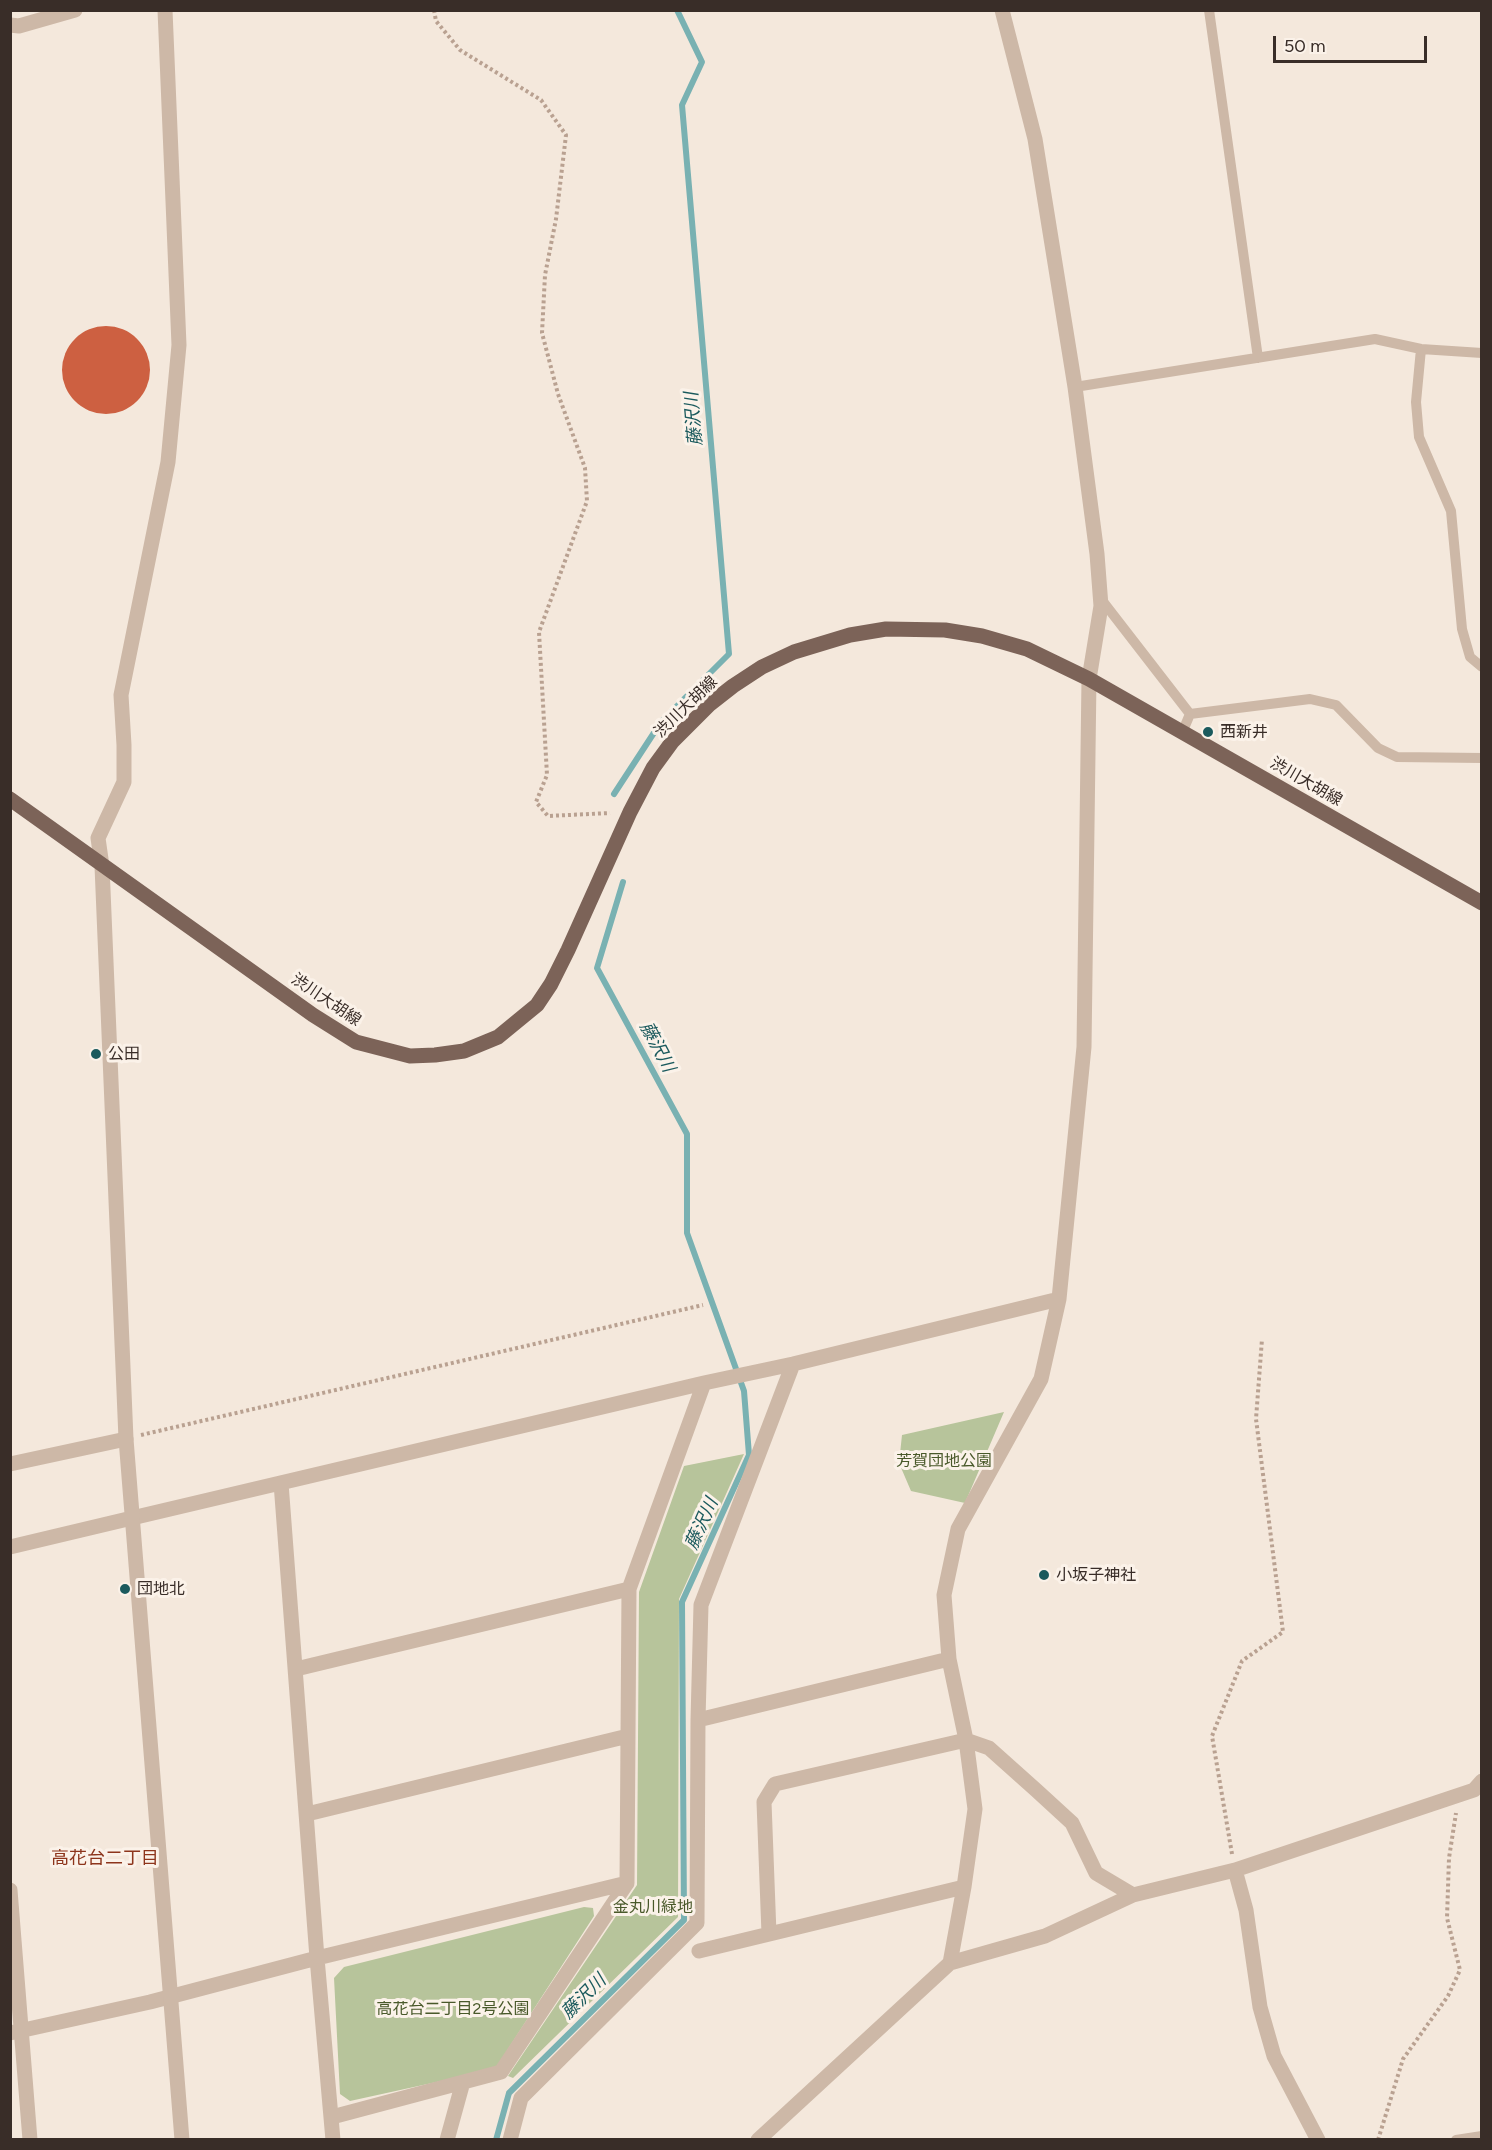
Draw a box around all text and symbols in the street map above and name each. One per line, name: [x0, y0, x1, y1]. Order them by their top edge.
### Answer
scale bar: [1276, 24, 1430, 62]
text: 50 m: [1284, 35, 1326, 57]
water label: 藤沢川: [681, 391, 707, 447]
street label: 渋川大胡線: [651, 672, 721, 742]
place label: 西新井: [1220, 722, 1268, 742]
marker: 西新井: [1201, 725, 1215, 739]
street label: 渋川大胡線: [1267, 754, 1345, 810]
street label: 渋川大胡線: [287, 970, 365, 1030]
water label: 藤沢川: [635, 1018, 679, 1076]
place label: 公田: [108, 1044, 140, 1064]
marker: 公田: [89, 1047, 103, 1061]
park label: 芳賀団地公園: [896, 1451, 992, 1471]
water label: 藤沢川: [681, 1495, 723, 1553]
place label: 小坂子神社: [1056, 1565, 1136, 1585]
marker: 小坂子神社: [1037, 1568, 1051, 1582]
place label: 団地北: [137, 1579, 185, 1599]
marker: 団地北: [118, 1582, 132, 1596]
district label: 高花台二丁目: [51, 1848, 159, 1870]
park label: 金丸川緑地: [613, 1897, 693, 1917]
water label: 藤沢川: [557, 1970, 611, 2024]
park label: 高花台二丁目2号公園: [377, 1999, 529, 2019]

